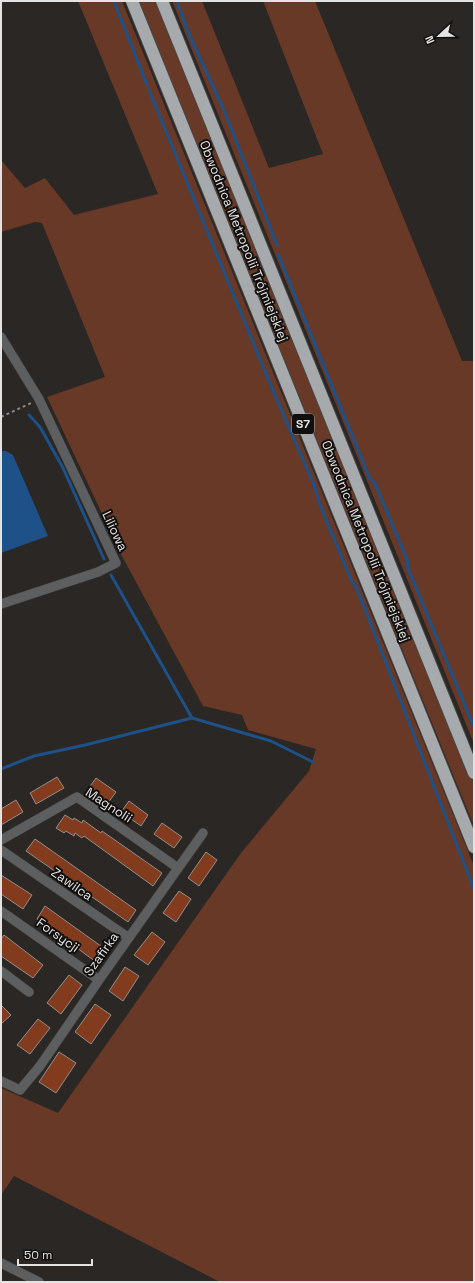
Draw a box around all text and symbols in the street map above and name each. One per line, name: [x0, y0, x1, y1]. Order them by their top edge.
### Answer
north arrow: [419, 16, 459, 56]
text: N: [422, 34, 438, 46]
street label: Obwodnica Metropolii Trójmiejskiej: [196, 138, 292, 344]
road number: S7: [292, 414, 314, 434]
street label: Obwodnica Metropolii Trójmiejskiej: [318, 438, 414, 644]
street label: Liliowa: [98, 508, 132, 554]
street label: Magnolii: [82, 784, 136, 826]
street label: Zawilca: [48, 864, 97, 905]
street label: Forsycji: [33, 914, 83, 956]
street label: Szafirka: [80, 928, 122, 979]
scale bar: [18, 1241, 92, 1267]
text: 50 m: [24, 1247, 52, 1263]

